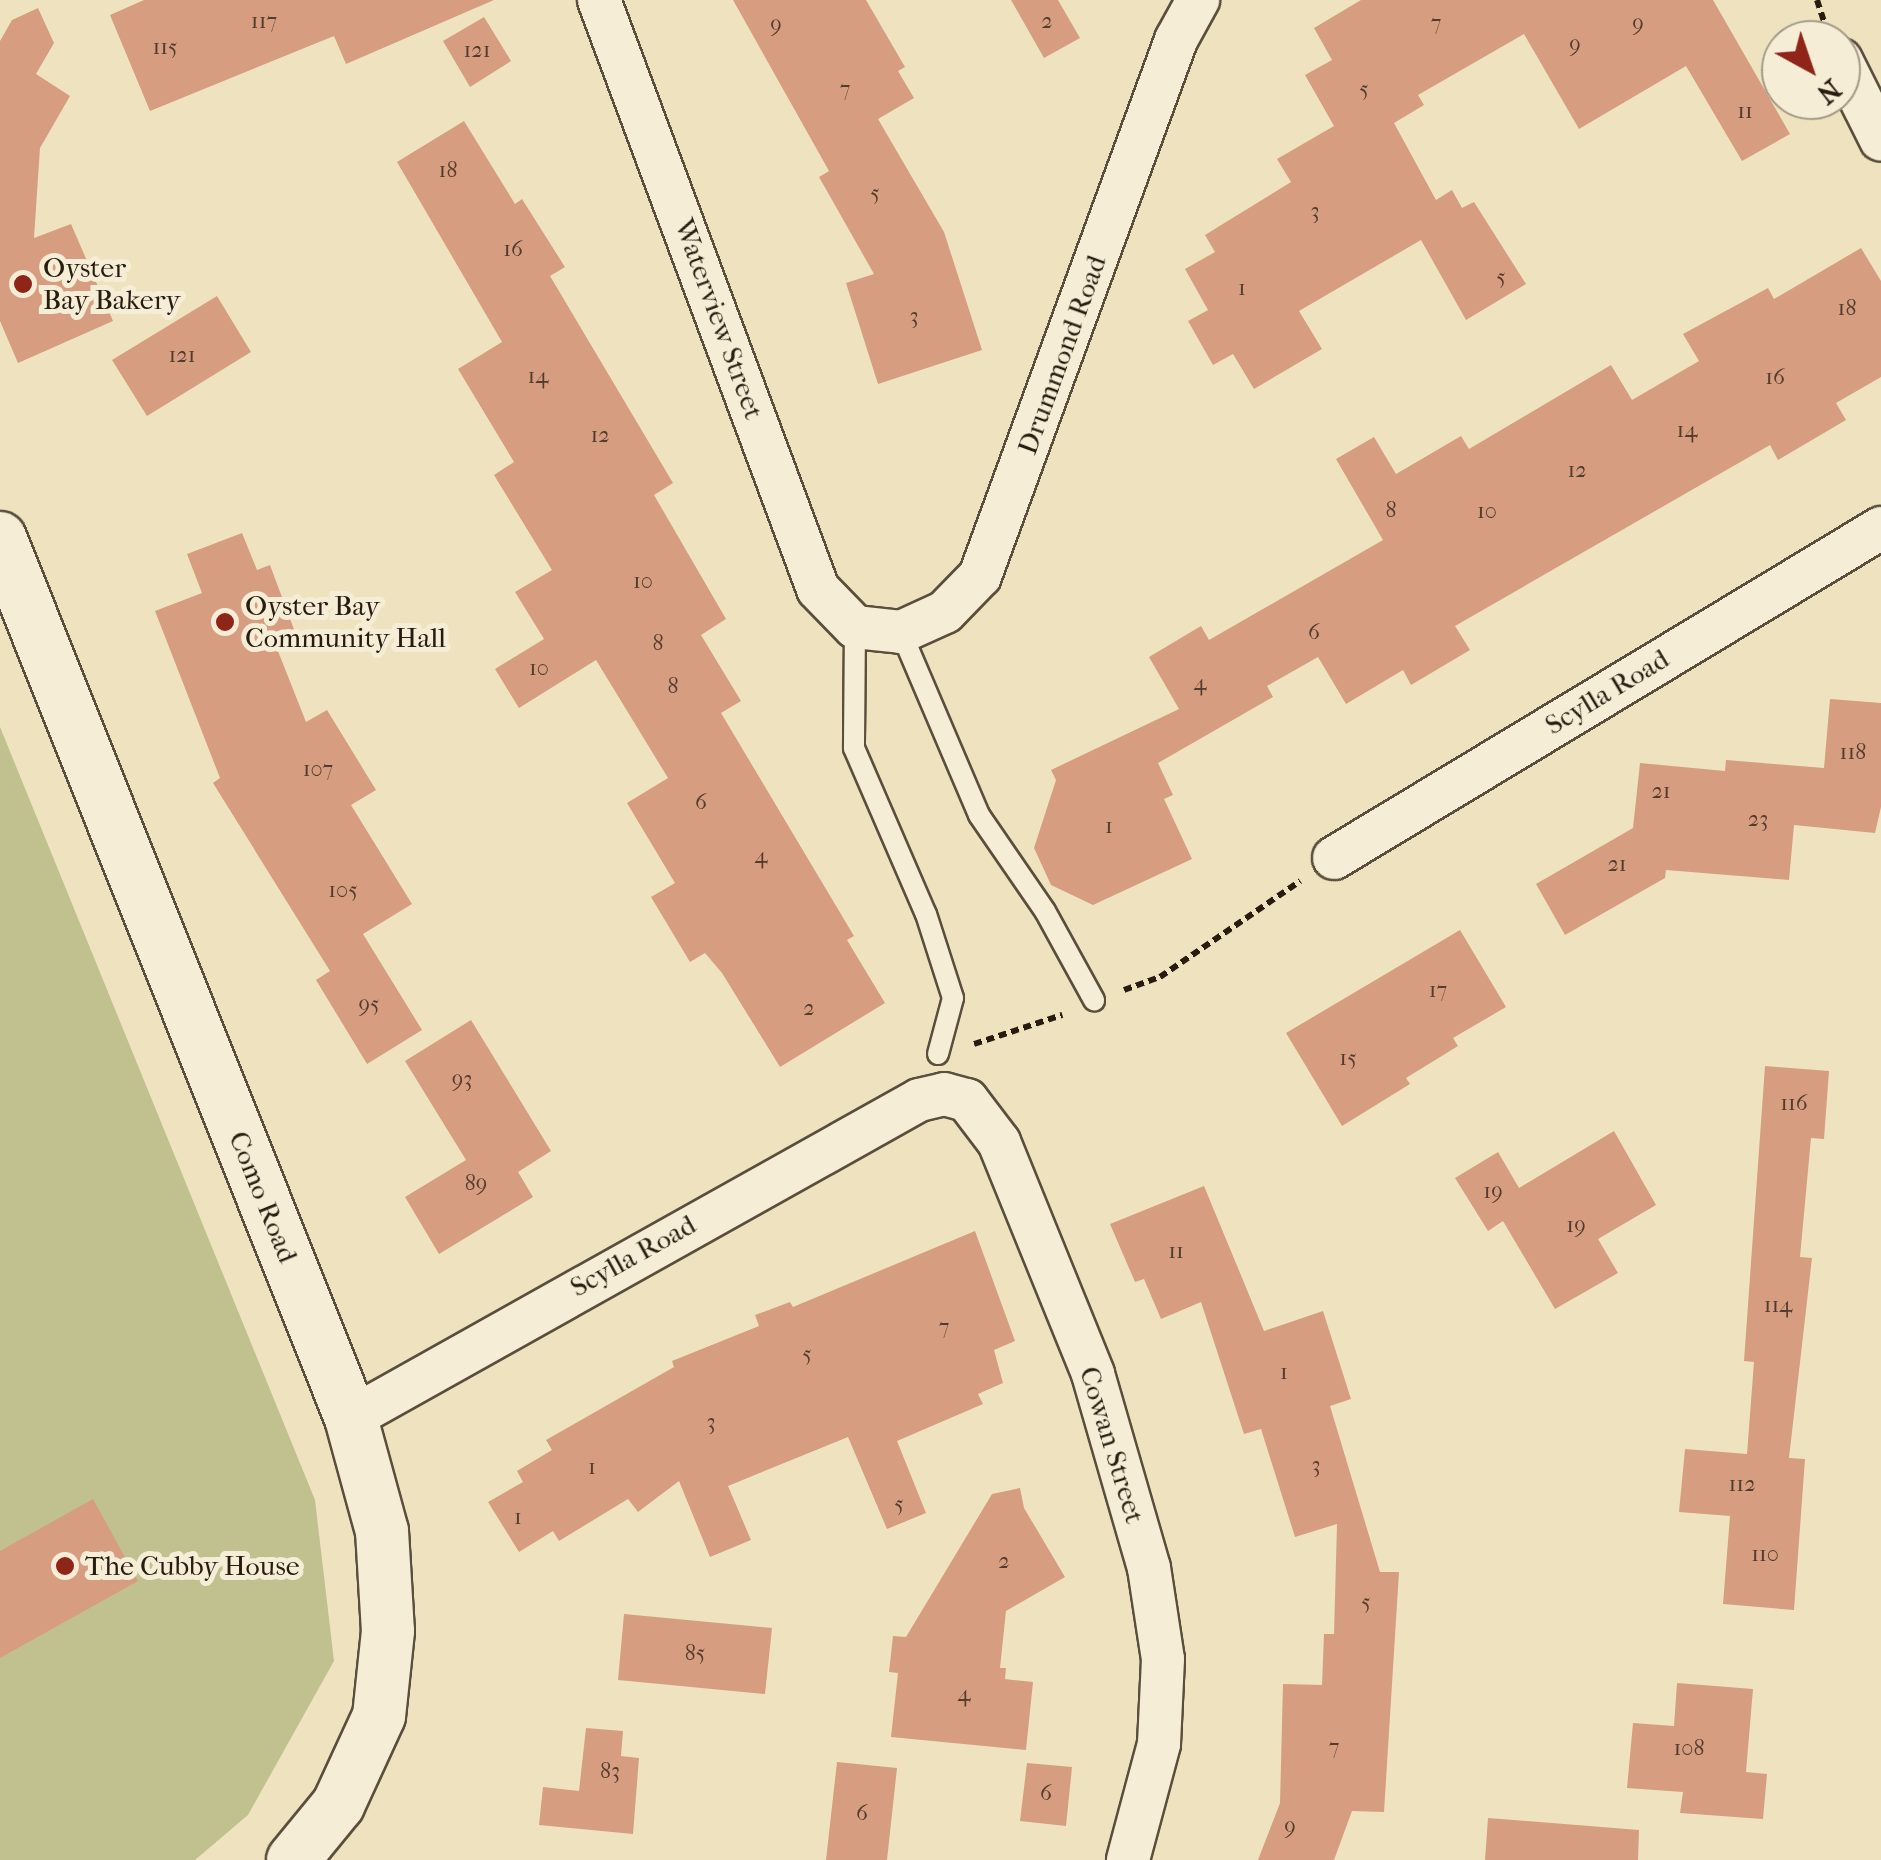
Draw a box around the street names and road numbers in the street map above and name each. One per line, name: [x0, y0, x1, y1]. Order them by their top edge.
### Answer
street label: Waterview Street: [667, 214, 771, 424]
street label: Drummond Road: [1010, 251, 1114, 459]
street label: Scylla Road: [1539, 642, 1675, 742]
street label: Como Road: [221, 1126, 305, 1268]
street label: Scylla Road: [564, 1208, 702, 1304]
street label: Cowan Street: [1072, 1363, 1152, 1527]

